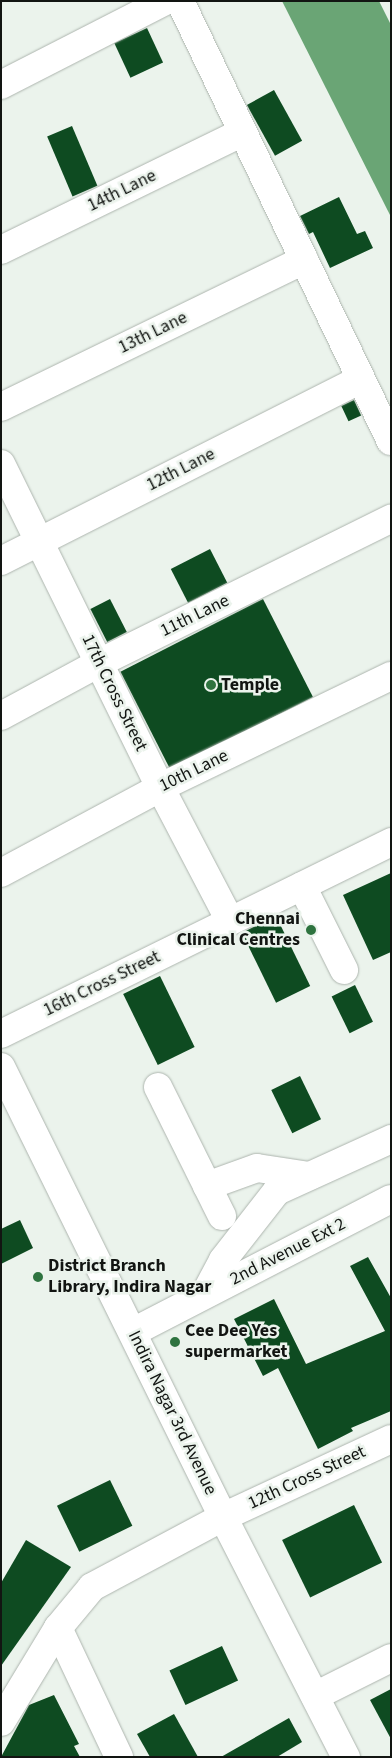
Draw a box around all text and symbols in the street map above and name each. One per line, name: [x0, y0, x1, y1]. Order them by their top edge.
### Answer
street label: 14th Lane: [84, 165, 160, 217]
street label: 13th Lane: [115, 307, 191, 359]
street label: 12th Lane: [143, 444, 219, 496]
street label: 11th Lane: [157, 590, 233, 642]
street label: 17th Cross Street: [76, 631, 152, 755]
place label: Temple: [221, 674, 279, 696]
marker: Temple: [205, 679, 217, 691]
street label: 10th Lane: [156, 745, 232, 797]
place label: Chennai Clinical Centres: [176, 909, 300, 952]
marker: Chennai Clinical Centres: [304, 923, 318, 937]
street label: 16th Cross Street: [40, 946, 164, 1022]
street label: 2nd Avenue Ext 2: [227, 1214, 349, 1290]
place label: District Branch Library, Indira Nagar: [48, 1256, 211, 1298]
marker: District Branch Library, Indira Nagar: [32, 1271, 44, 1283]
place label: Cee Dee Yes supermarket: [185, 1321, 287, 1364]
street label: Indira Nagar 3rd Avenue: [123, 1327, 221, 1499]
marker: Cee Dee Yes supermarket: [169, 1336, 181, 1348]
street label: 12th Cross Street: [245, 1441, 369, 1515]

